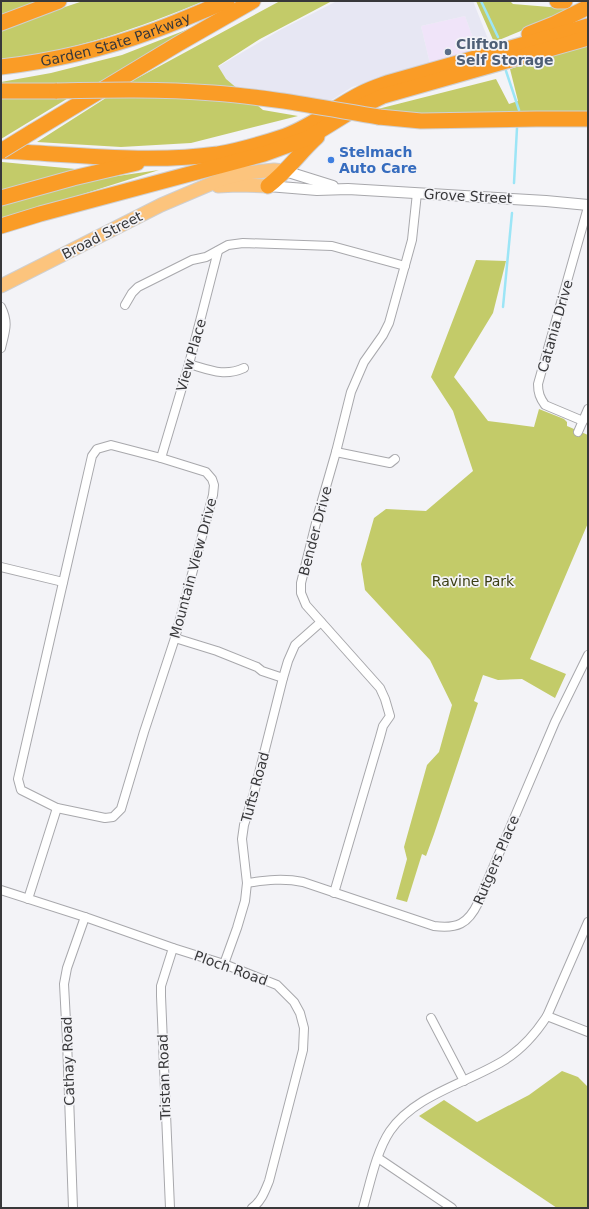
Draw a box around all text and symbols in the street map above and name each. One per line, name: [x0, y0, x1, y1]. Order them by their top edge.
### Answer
street label: Garden State Parkway: [39, 9, 193, 69]
place label: Clifton Self Storage: [456, 36, 554, 68]
marker: Clifton Self Storage: [443, 47, 453, 57]
place label: Stelmach Auto Care: [339, 144, 417, 176]
marker: Stelmach Auto Care: [326, 155, 336, 165]
street label: Grove Street: [423, 186, 513, 206]
street label: Broad Street: [59, 208, 145, 262]
street label: Catania Drive: [534, 278, 576, 374]
street label: View Place: [173, 317, 209, 393]
street label: Bender Drive: [295, 484, 335, 578]
street label: Mountain View Drive: [167, 496, 219, 640]
park label: Ravine Park: [432, 573, 515, 589]
street label: Tufts Road: [238, 750, 272, 825]
street label: Rutgers Place: [470, 813, 522, 907]
street label: Ploch Road: [192, 947, 270, 989]
street label: Cathay Road: [58, 1016, 78, 1106]
street label: Tristan Road: [155, 1034, 174, 1121]

